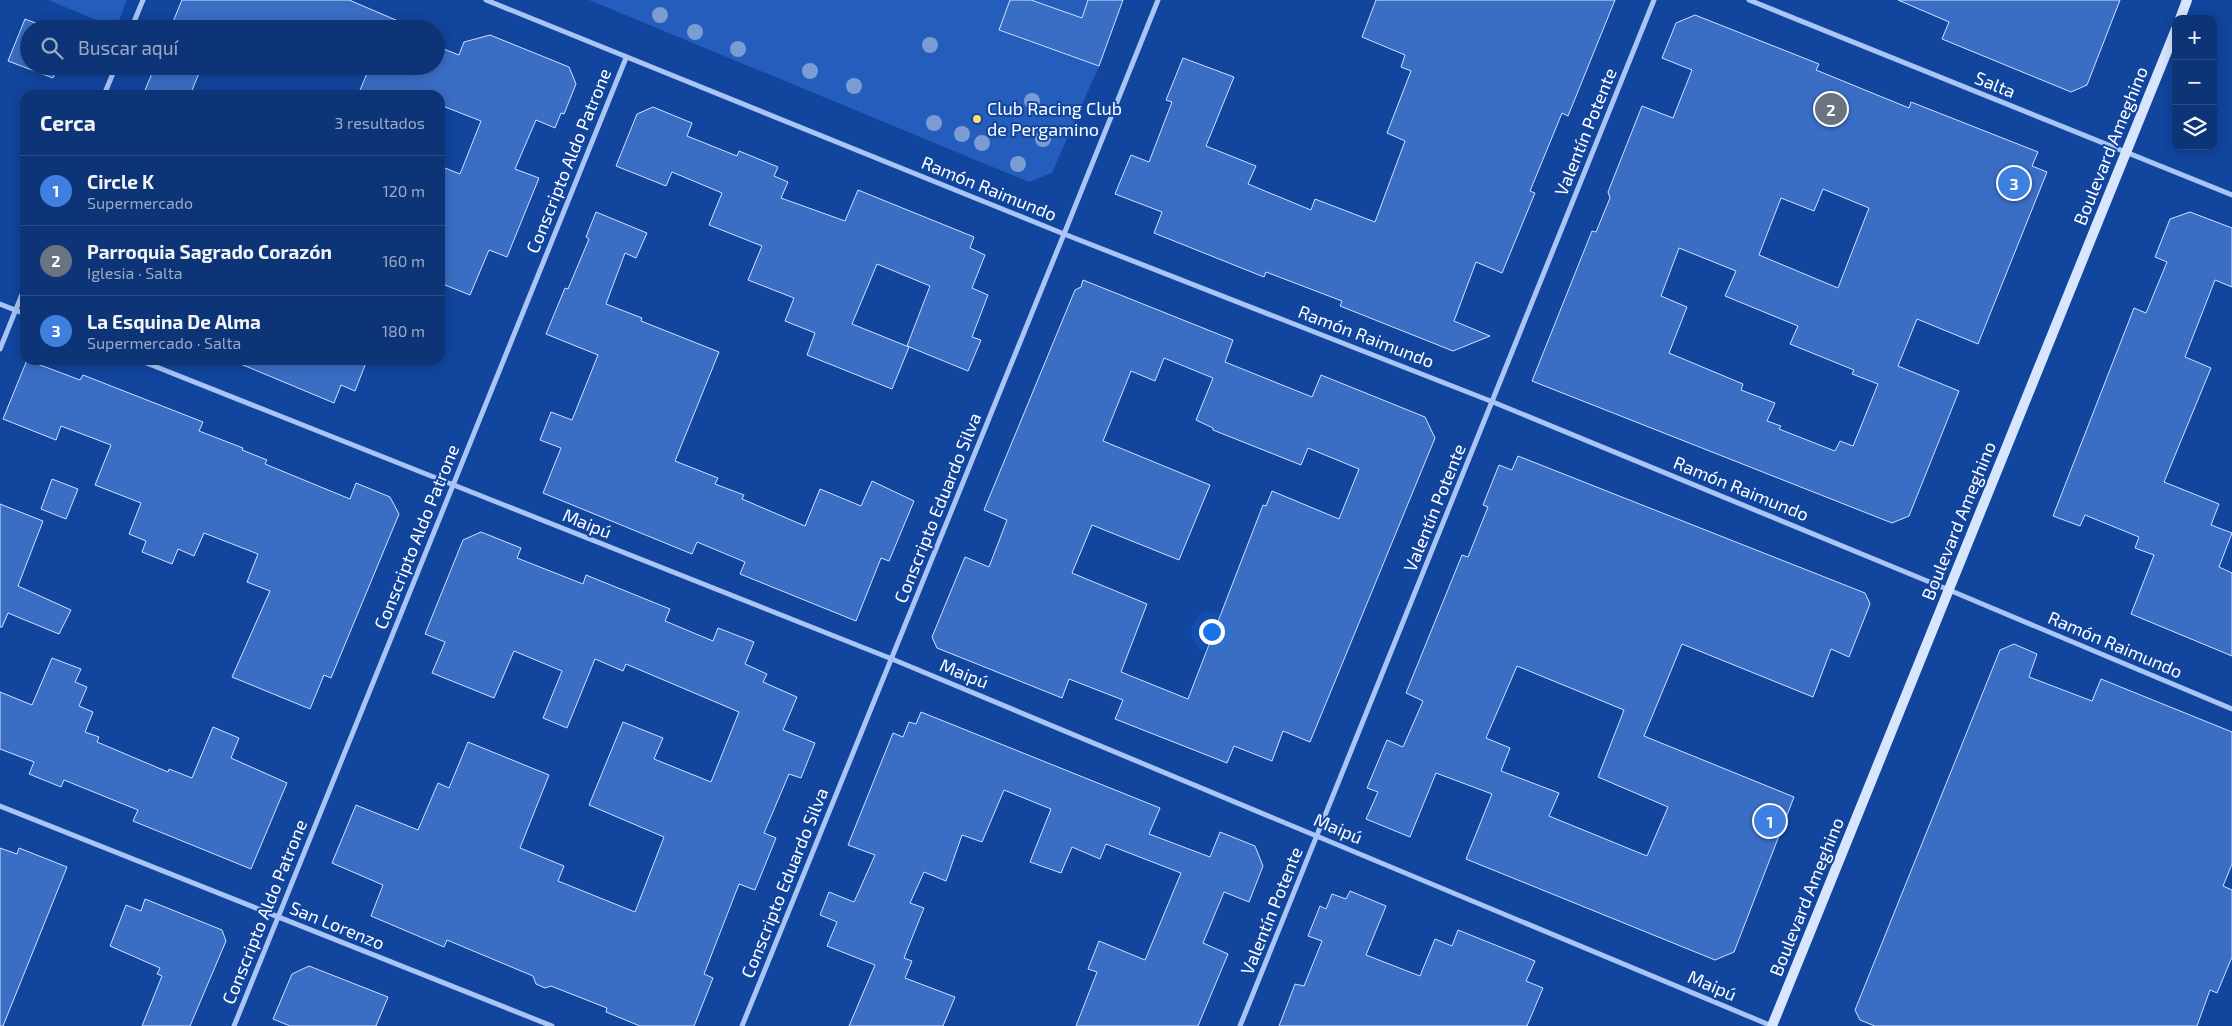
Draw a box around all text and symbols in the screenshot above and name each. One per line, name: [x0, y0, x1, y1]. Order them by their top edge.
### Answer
map controls: [2172, 15, 2217, 150]
button: +: [2172, 15, 2217, 60]
search box: [20, 20, 445, 75]
icon: search: [38, 34, 66, 62]
text: Buscar aquí: [78, 36, 178, 59]
button: −: [2172, 60, 2217, 105]
street label: Boulevard Ameghino: [2068, 63, 2152, 228]
street label: Conscripto Aldo Patrone: [521, 65, 615, 256]
street label: Valentín Potente: [1549, 65, 1621, 199]
street label: Salta: [1972, 66, 2019, 102]
pin: 2: [1815, 90, 1847, 128]
place label: Club Racing Club de Pergamino: [987, 97, 1122, 140]
button: layers: [2172, 105, 2217, 150]
text: Cerca: [40, 110, 96, 135]
text: 3 resultados: [335, 113, 425, 132]
marker: Club Racing Club de Pergamino: [971, 113, 983, 125]
street label: Ramón Raimundo: [919, 151, 1060, 225]
pin: 3: [1998, 164, 2030, 202]
text: Circle K: [87, 170, 154, 193]
text: 1: [53, 181, 59, 200]
text: 120 m: [382, 181, 425, 200]
text: Supermercado: [87, 193, 193, 212]
text: Parroquia Sagrado Corazón: [87, 240, 332, 263]
text: 2: [51, 251, 61, 270]
text: 160 m: [382, 251, 425, 270]
text: Iglesia · Salta: [87, 263, 183, 282]
street label: Ramón Raimundo: [1295, 300, 1438, 372]
text: La Esquina De Alma: [87, 310, 261, 333]
text: 3: [51, 321, 61, 340]
text: 180 m: [382, 321, 425, 340]
text: Supermercado · Salta: [87, 333, 241, 352]
street label: Conscripto Eduardo Silva: [889, 409, 985, 606]
street label: Boulevard Ameghino: [1916, 438, 2000, 603]
street label: Conscripto Aldo Patrone: [369, 441, 463, 632]
street label: Valentín Potente: [1398, 441, 1470, 575]
street label: Ramón Raimundo: [1671, 451, 1812, 525]
street label: Maipú: [560, 503, 615, 543]
street label: Ramón Raimundo: [2045, 606, 2186, 682]
your location: [1199, 619, 1225, 645]
street label: Maipú: [937, 653, 992, 693]
street label: Conscripto Eduardo Silva: [736, 784, 832, 981]
pin: 1: [1754, 802, 1786, 840]
street label: Maipú: [1311, 808, 1366, 848]
street label: Boulevard Ameghino: [1764, 814, 1848, 979]
street label: Conscripto Aldo Patrone: [217, 816, 311, 1007]
street label: Valentín Potente: [1235, 844, 1307, 978]
street label: San Lorenzo: [287, 896, 388, 954]
street label: Maipú: [1685, 965, 1740, 1005]

